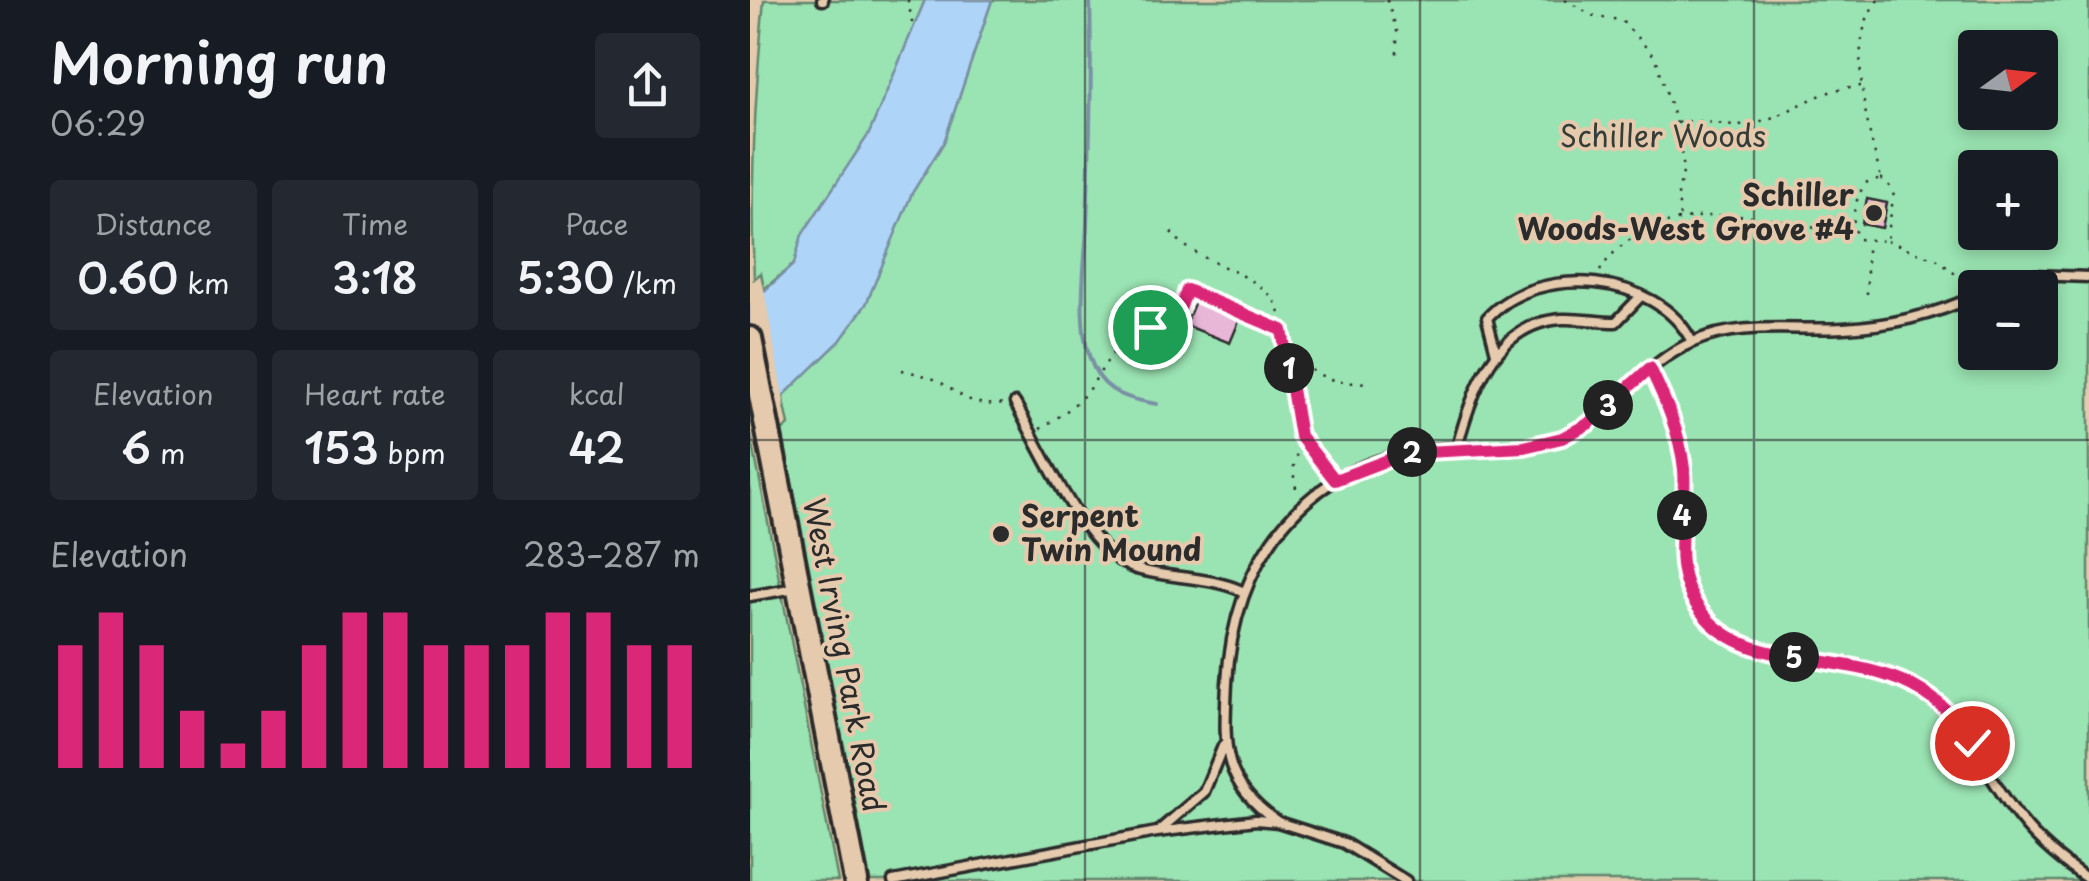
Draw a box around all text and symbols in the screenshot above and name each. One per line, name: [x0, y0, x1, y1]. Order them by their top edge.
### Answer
text: Morning run: [50, 20, 388, 103]
north arrow: [1958, 30, 2058, 130]
map controls: [1958, 30, 2058, 370]
button: share: [595, 33, 700, 138]
text: 06:29: [50, 99, 146, 147]
park label: Schiller Woods: [1560, 112, 1766, 157]
button: +: [1958, 150, 2058, 250]
place label: Schiller Woods-West Grove #4: [1518, 171, 1855, 250]
text: Distance: [95, 202, 212, 245]
text: Time: [342, 202, 408, 245]
text: Pace: [565, 202, 628, 245]
marker: Schiller Woods-West Grove #4: [1863, 202, 1885, 224]
text: 0.60: [77, 245, 178, 308]
text: 3:18: [332, 245, 418, 308]
text: 5:30: [516, 245, 614, 308]
text: km: [178, 261, 229, 304]
text: /km: [614, 261, 677, 304]
button: −: [1958, 270, 2058, 370]
pin: [1108, 285, 1193, 370]
icon: arrive: [1123, 300, 1178, 355]
pin: 1: [1264, 343, 1314, 393]
text: 1: [1282, 346, 1296, 389]
text: Elevation: [93, 372, 214, 415]
text: Heart rate: [304, 372, 446, 415]
text: kcal: [569, 372, 625, 415]
pin: 3: [1583, 380, 1633, 430]
text: 3: [1599, 383, 1617, 426]
text: 6: [121, 415, 151, 478]
text: 153: [304, 415, 379, 478]
text: 42: [568, 415, 625, 478]
pin: 2: [1387, 427, 1437, 477]
text: 2: [1402, 430, 1422, 473]
text: m: [151, 431, 185, 474]
text: bpm: [379, 431, 446, 474]
pin: 4: [1657, 490, 1707, 540]
place label: Serpent Twin Mound: [1021, 492, 1201, 571]
text: 4: [1672, 493, 1692, 536]
street label: West Irving Park Road: [793, 494, 898, 815]
marker: Serpent Twin Mound: [990, 523, 1012, 545]
text: Elevation: [50, 530, 188, 578]
text: 283–287 m: [523, 530, 700, 578]
pin: 5: [1769, 632, 1819, 682]
text: 5: [1785, 635, 1803, 678]
pin: [1930, 701, 2015, 786]
icon: check: [1945, 716, 2000, 771]

